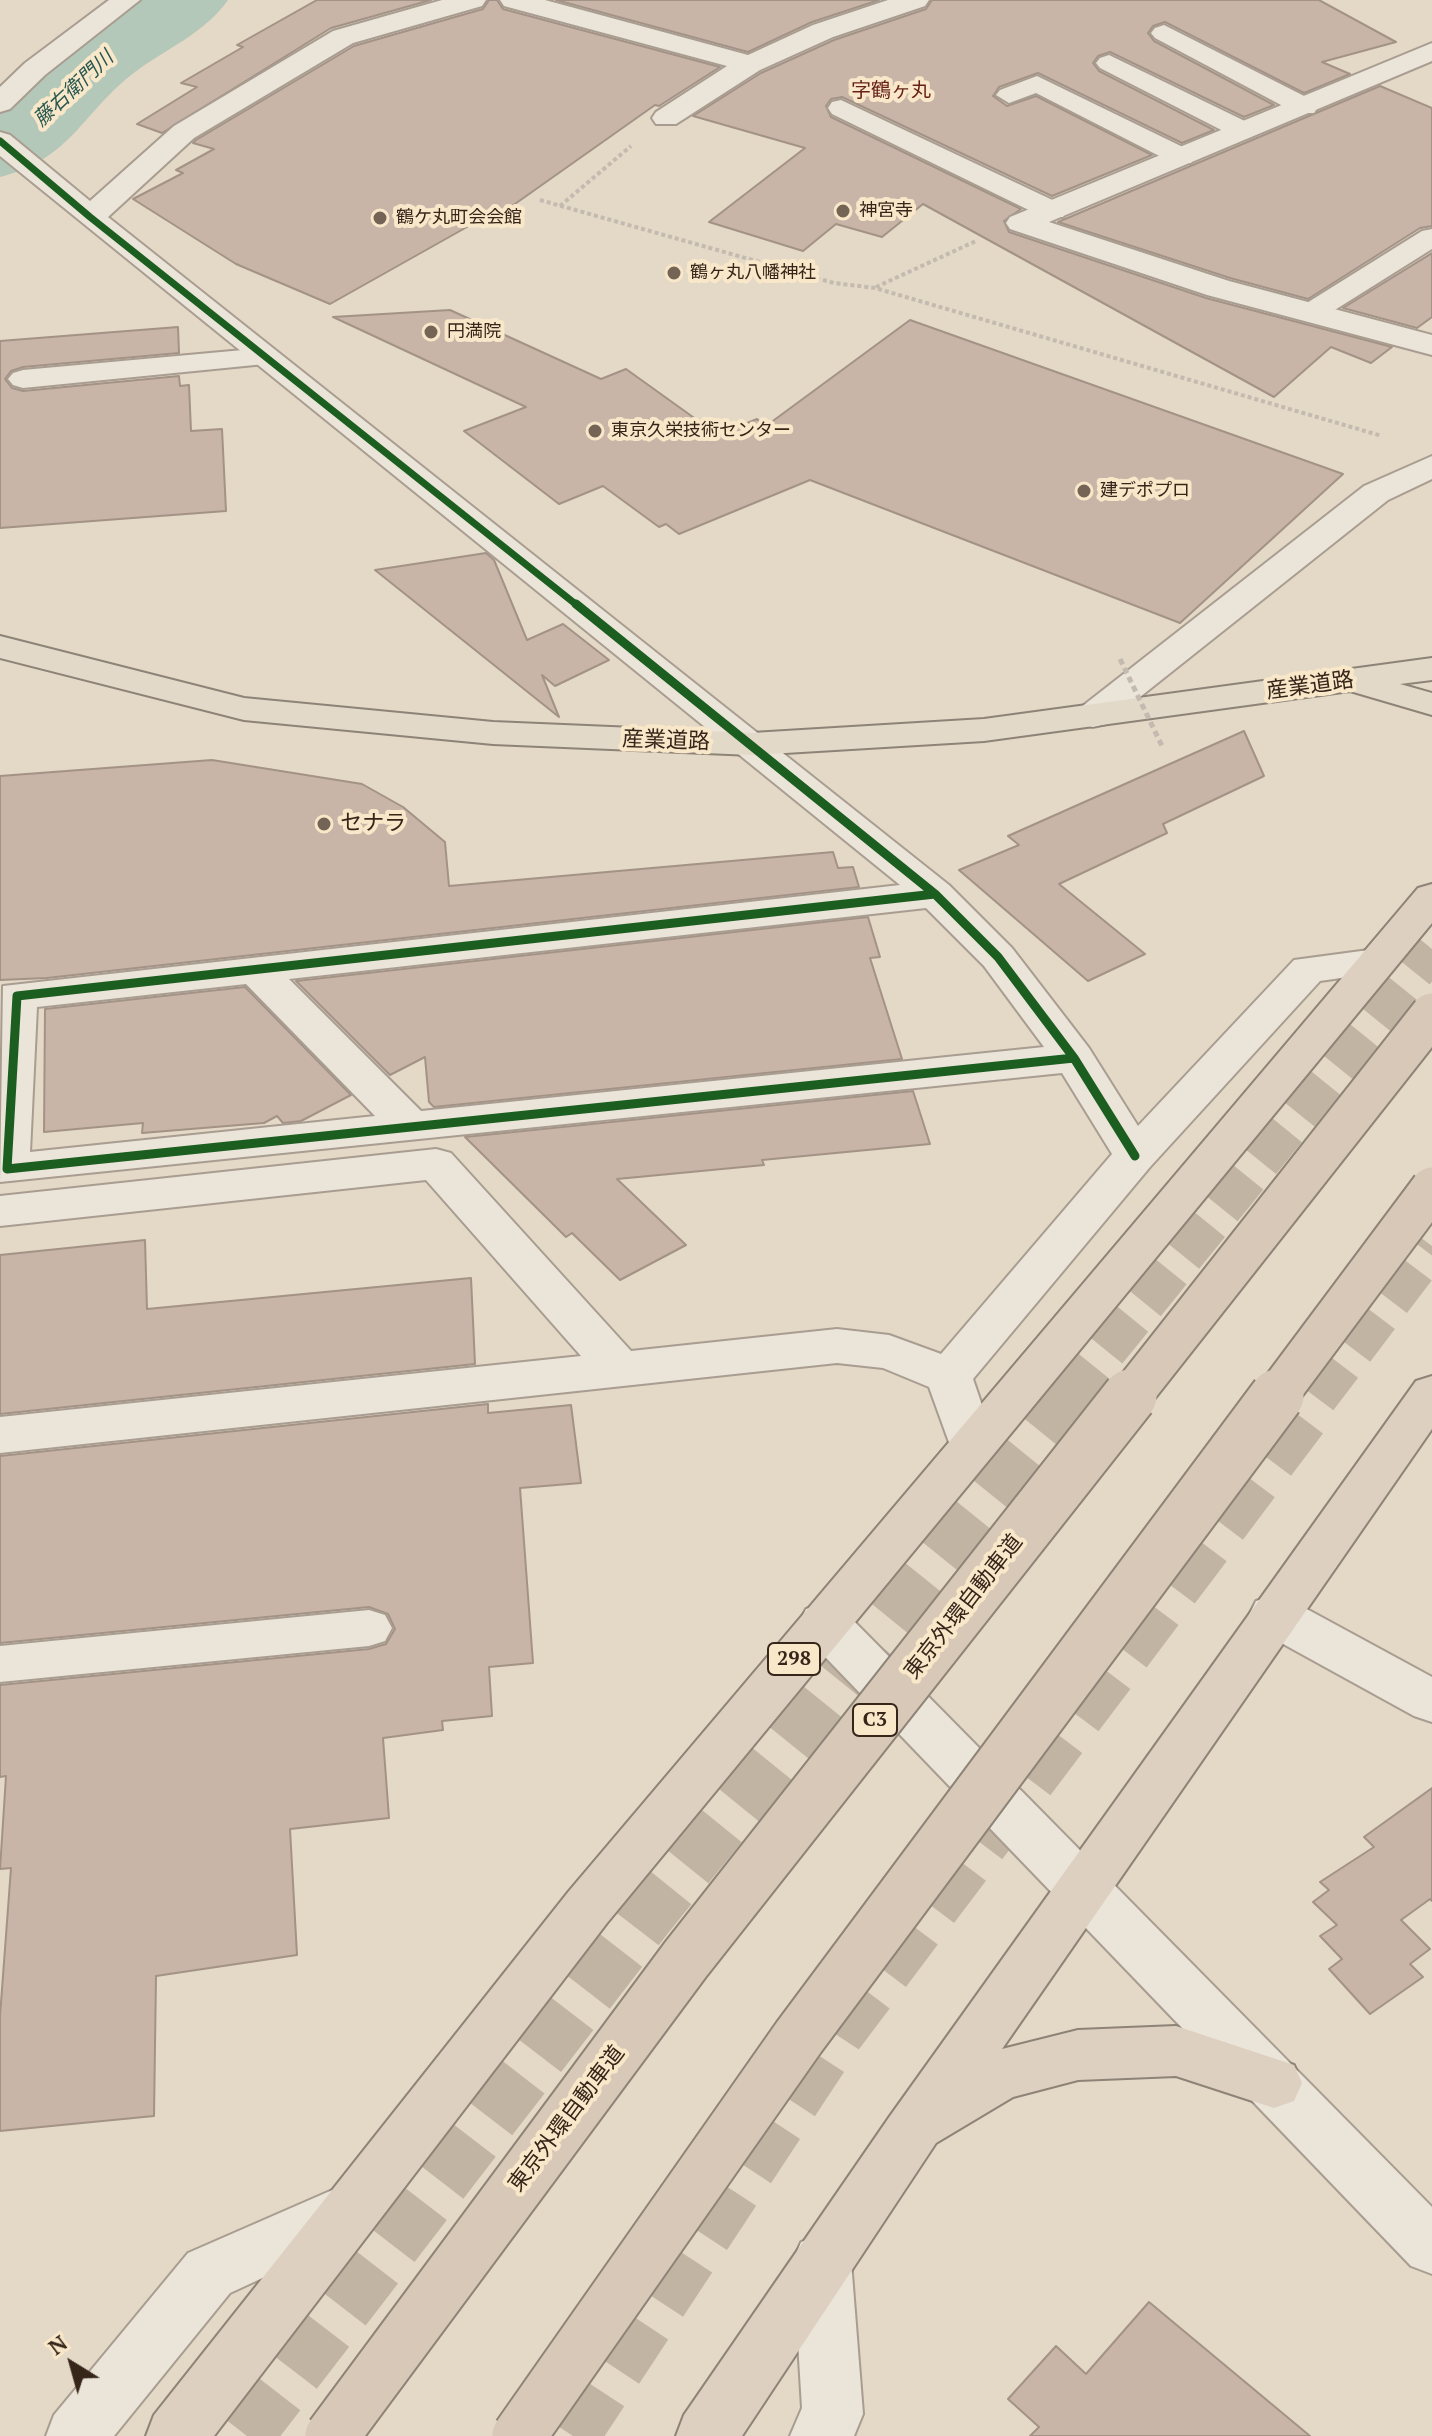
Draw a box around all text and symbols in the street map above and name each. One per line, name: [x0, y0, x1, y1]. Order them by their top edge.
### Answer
water label: 藤右衛門川: [29, 46, 119, 132]
district label: 字鶴ヶ丸: [851, 79, 931, 103]
place label: 神宮寺: [859, 200, 913, 222]
marker: 神宮寺: [834, 202, 852, 220]
place label: 鶴ケ丸町会会館: [396, 207, 522, 229]
marker: 鶴ケ丸町会会館: [371, 209, 389, 227]
place label: 鶴ヶ丸八幡神社: [690, 262, 816, 284]
marker: 鶴ヶ丸八幡神社: [665, 264, 683, 282]
place label: 円満院: [447, 321, 501, 343]
marker: 円満院: [422, 323, 440, 341]
place label: 東京久栄技術センター: [611, 420, 791, 442]
marker: 東京久栄技術センター: [586, 422, 604, 440]
place label: 建デポプロ: [1100, 480, 1190, 502]
marker: 建デポプロ: [1075, 482, 1093, 500]
street label: 産業道路: [1265, 667, 1355, 705]
street label: 産業道路: [622, 726, 710, 756]
place label: セナラ: [340, 811, 406, 837]
marker: セナラ: [315, 815, 333, 833]
street label: 東京外環自動車道: [899, 1530, 1029, 1684]
road number: 298: [768, 1643, 820, 1675]
road number: C3: [853, 1704, 897, 1736]
street label: 東京外環自動車道: [503, 2041, 631, 2197]
north arrow: [32, 2324, 112, 2404]
text: N: [42, 2328, 73, 2361]

